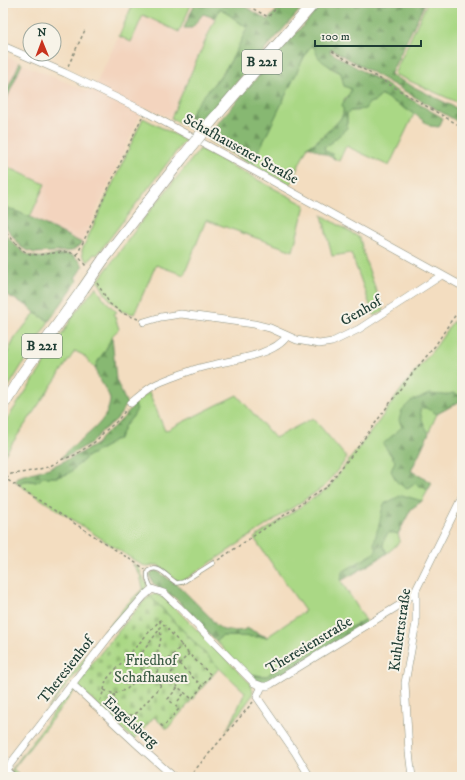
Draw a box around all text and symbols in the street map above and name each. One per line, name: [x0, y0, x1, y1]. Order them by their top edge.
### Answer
north arrow: [22, 22, 62, 62]
scale bar: [315, 22, 421, 48]
text: N: [37, 26, 46, 40]
text: 100 m: [321, 29, 350, 44]
road number: B 221: [242, 50, 282, 74]
street label: Schafhausener Straße: [180, 109, 302, 189]
street label: Genhof: [337, 291, 387, 330]
road number: B 221: [22, 334, 62, 358]
street label: Kuhlertstraße: [385, 587, 415, 673]
street label: Theresienstraße: [262, 612, 356, 678]
street label: Theresienhof: [34, 631, 99, 707]
park label: Friedhof Schafhausen: [114, 651, 188, 687]
street label: Engelsberg: [100, 692, 163, 752]

